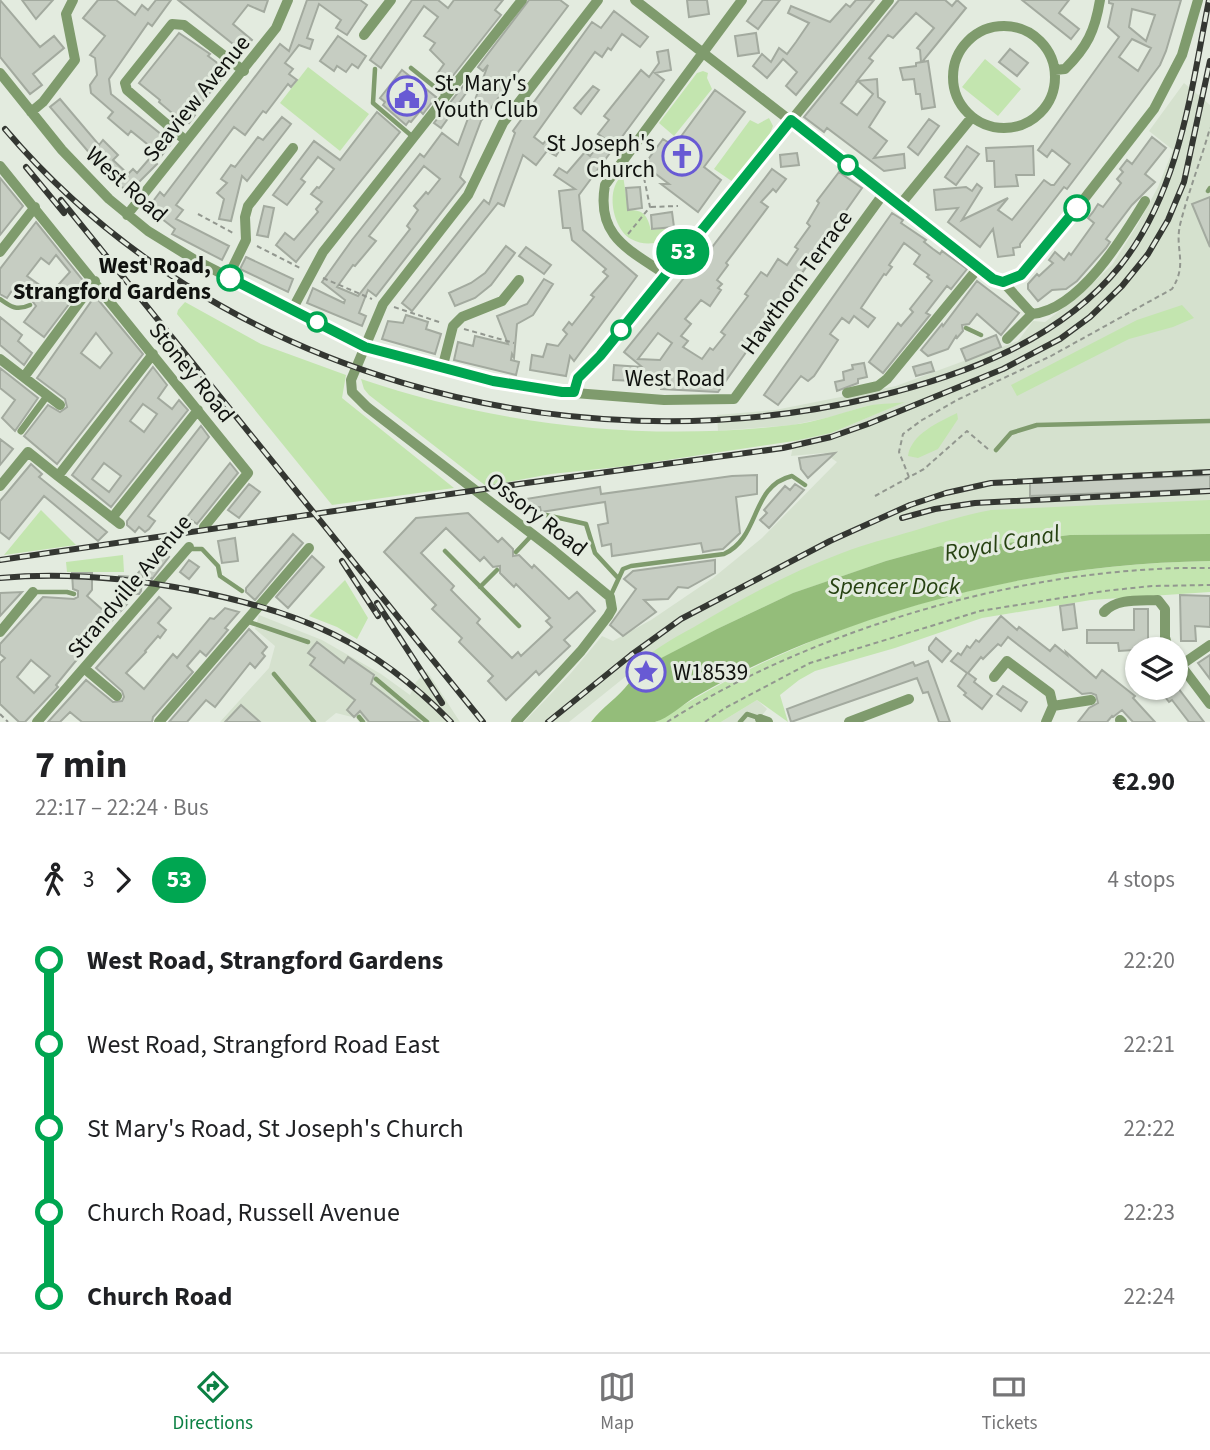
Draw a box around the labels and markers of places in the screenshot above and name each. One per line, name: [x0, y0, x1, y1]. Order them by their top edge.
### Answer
place label: St. Mary's Youth Club: [433, 67, 538, 126]
public building icon: St. Mary's Youth Club: [386, 75, 428, 117]
place label: St Joseph's Church: [546, 127, 655, 186]
church icon: St Joseph's Church: [661, 135, 703, 177]
unlabelled marker: [838, 155, 858, 175]
unlabelled marker: [1064, 195, 1090, 221]
place label: West Road, Strangford Gardens: [13, 249, 211, 308]
marker: West Road, Strangford Gardens: [217, 265, 243, 291]
unlabelled marker: [307, 312, 327, 332]
unlabelled marker: [611, 320, 631, 340]
place icon: W18539: [625, 651, 667, 693]
place label: W18539: [673, 656, 748, 689]

